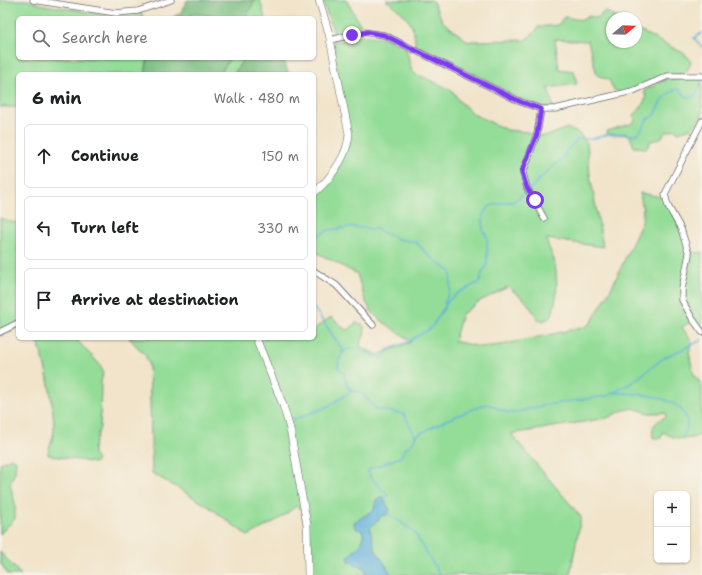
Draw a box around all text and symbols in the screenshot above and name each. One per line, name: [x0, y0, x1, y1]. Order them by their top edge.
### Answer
north arrow: [606, 12, 642, 48]
search box: [16, 16, 316, 60]
route end: [343, 26, 361, 44]
icon: search: [30, 27, 52, 49]
text: Search here: [62, 28, 148, 48]
text: 6 min: [32, 87, 82, 109]
text: Walk · 480 m: [214, 90, 300, 107]
icon: ahead: [33, 145, 55, 167]
text: Continue: [71, 146, 139, 166]
text: 150 m: [261, 148, 299, 165]
route start: [526, 191, 544, 209]
icon: left: [33, 217, 55, 239]
text: Turn left: [71, 218, 139, 238]
text: 330 m: [257, 220, 299, 237]
icon: arrive: [33, 289, 55, 311]
text: Arrive at destination: [71, 290, 239, 310]
map controls: [654, 491, 690, 563]
button: +: [654, 491, 690, 527]
button: −: [654, 527, 690, 563]

